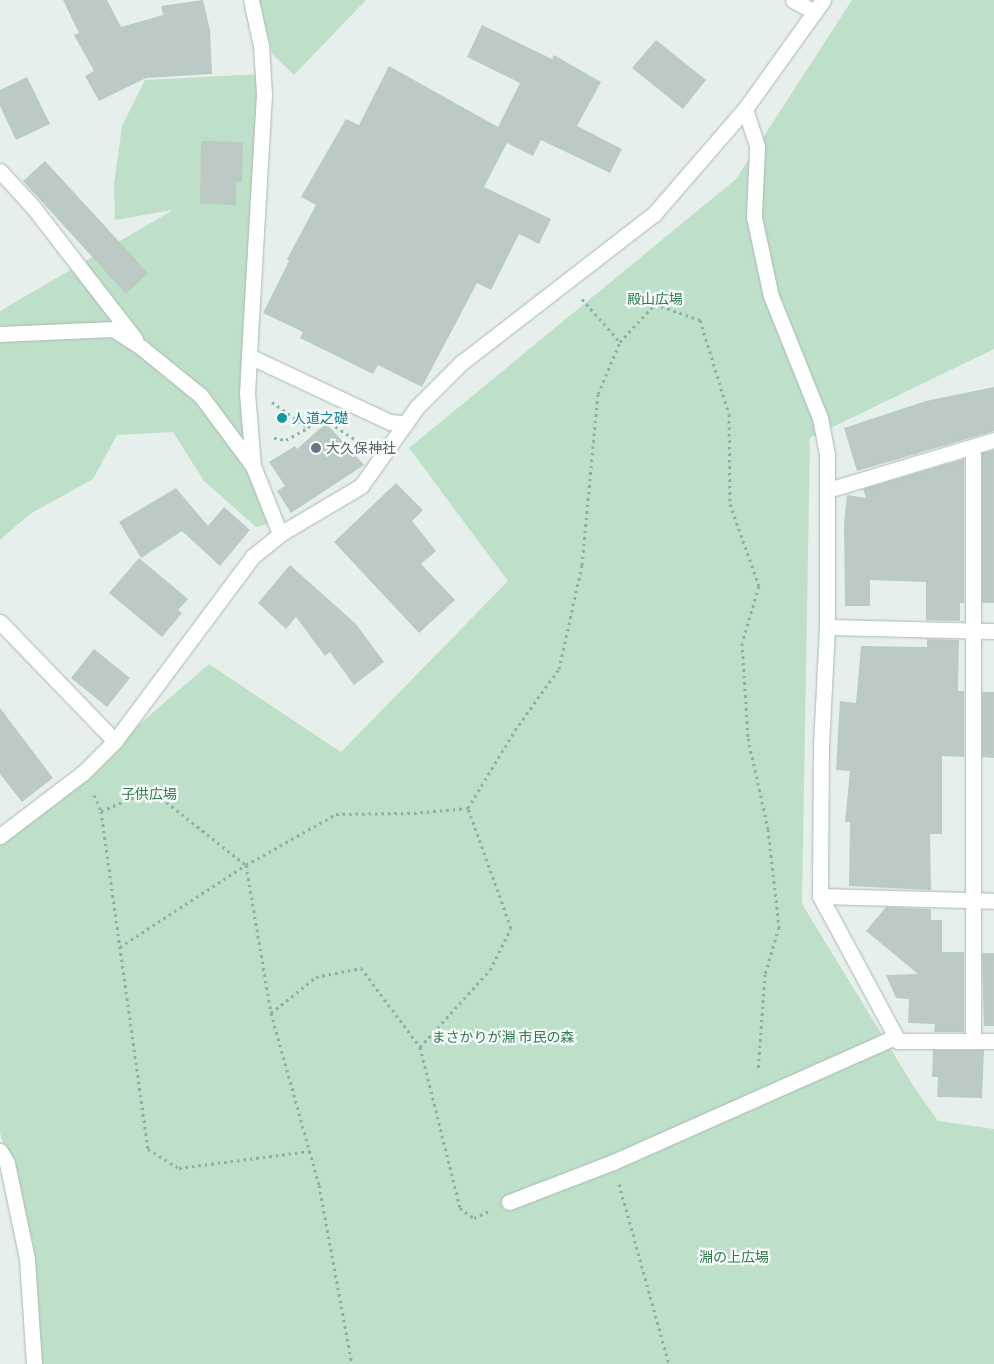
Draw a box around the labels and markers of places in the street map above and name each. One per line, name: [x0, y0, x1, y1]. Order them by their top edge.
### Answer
place label: 人道之礎: [292, 410, 348, 426]
marker: 人道之礎: [276, 412, 288, 424]
place label: 大久保神社: [326, 440, 396, 456]
marker: 大久保神社: [310, 442, 322, 454]

